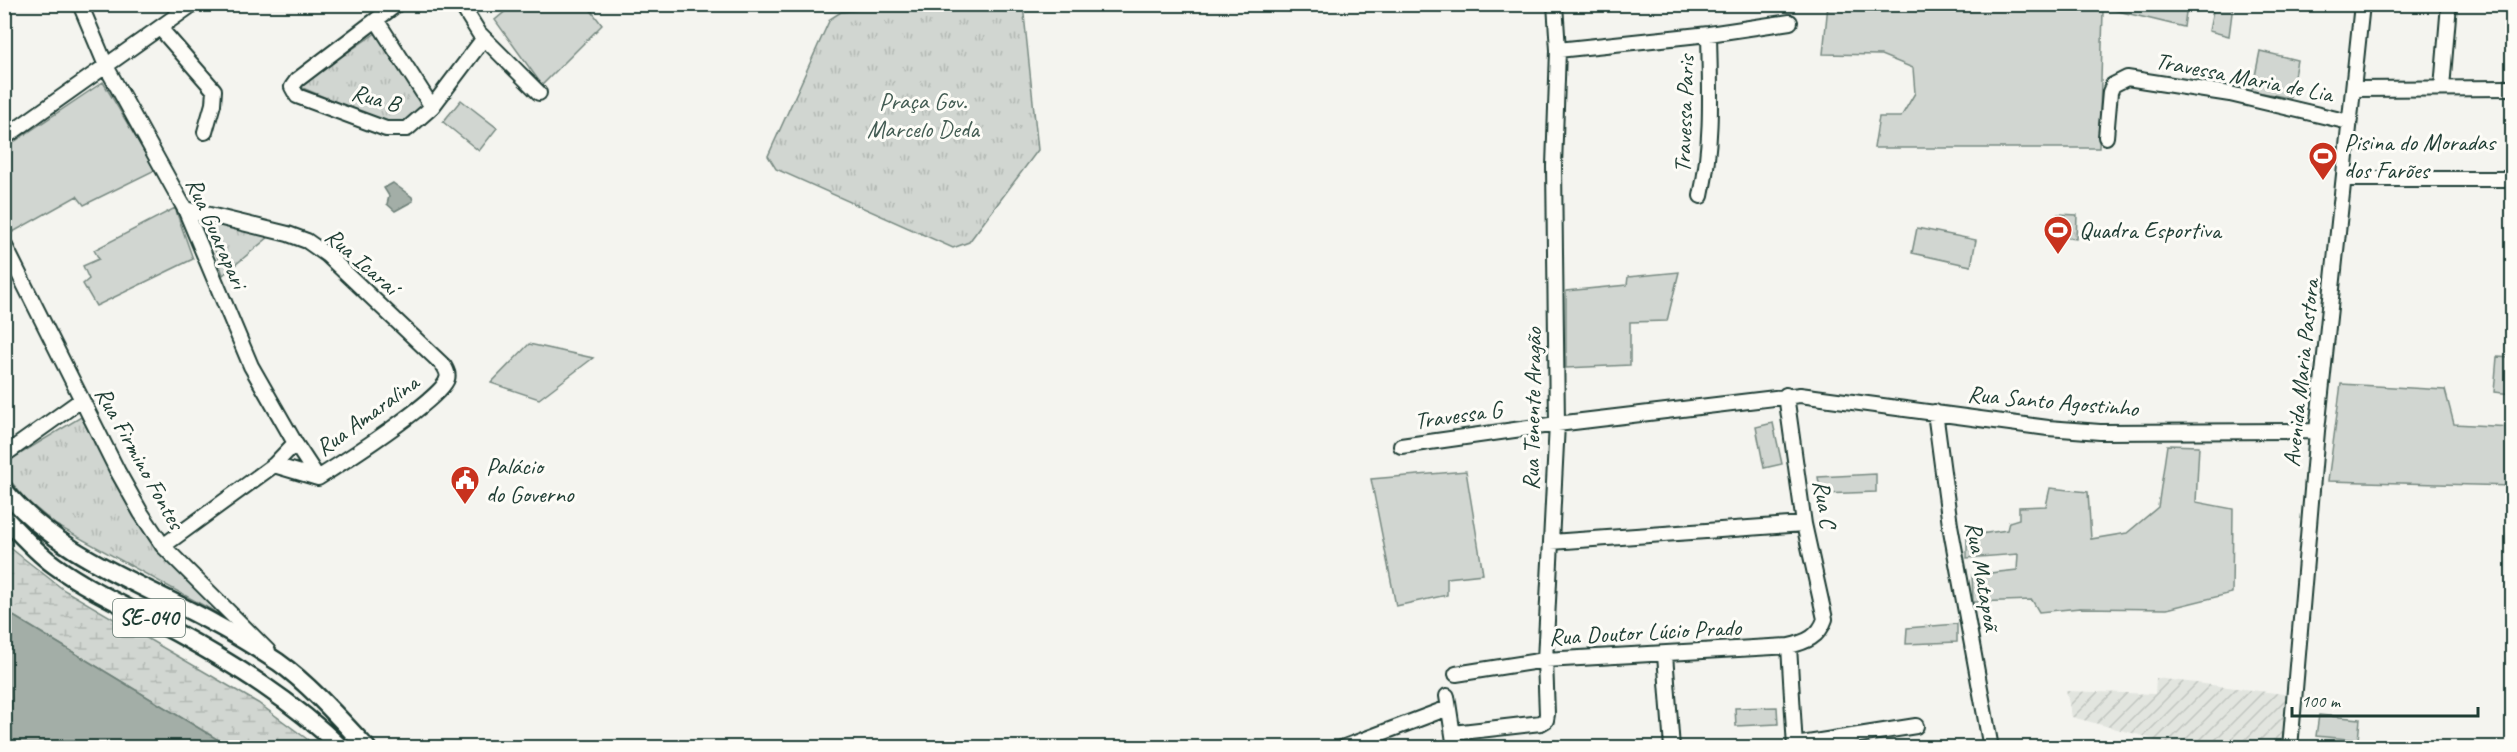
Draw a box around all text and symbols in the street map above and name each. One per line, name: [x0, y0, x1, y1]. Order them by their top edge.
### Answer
street label: Travessa Maria de Lia: [2153, 45, 2337, 109]
street label: Travessa Paris: [1667, 53, 1701, 173]
street label: Rua B: [348, 77, 405, 120]
park label: Praça Gov. Marcelo Deda: [867, 86, 980, 144]
place label: Pisina do Moradas dos Farões: [2344, 127, 2497, 185]
sports icon: Pisina do Moradas dos Farões: [2307, 140, 2339, 182]
street label: Rua Guarapari: [179, 173, 256, 295]
sports icon: Quadra Esportiva: [2042, 214, 2074, 256]
place label: Quadra Esportiva: [2079, 215, 2223, 245]
street label: Rua Icaraí: [319, 221, 408, 304]
street label: Avenida Maria Pastora: [2276, 276, 2326, 468]
street label: Rua Tenente Aragão: [1516, 326, 1548, 491]
street label: Rua Amaralina: [310, 366, 426, 462]
street label: Rua Santo Agostinho: [1966, 379, 2141, 424]
street label: Rua Firmino Fontes: [88, 381, 192, 536]
street label: Travessa G: [1413, 394, 1506, 436]
place label: Palácio do Governo: [486, 451, 575, 509]
public building icon: Palácio do Governo: [449, 464, 481, 506]
street label: Rua C: [1806, 478, 1844, 533]
street label: Rua Matapoã: [1959, 519, 2008, 635]
road number: SE-040: [113, 599, 185, 637]
street label: Rua Doutor Lúcio Prado: [1548, 612, 1743, 652]
scale bar: [2292, 680, 2478, 718]
text: 100 m: [2301, 690, 2342, 712]

